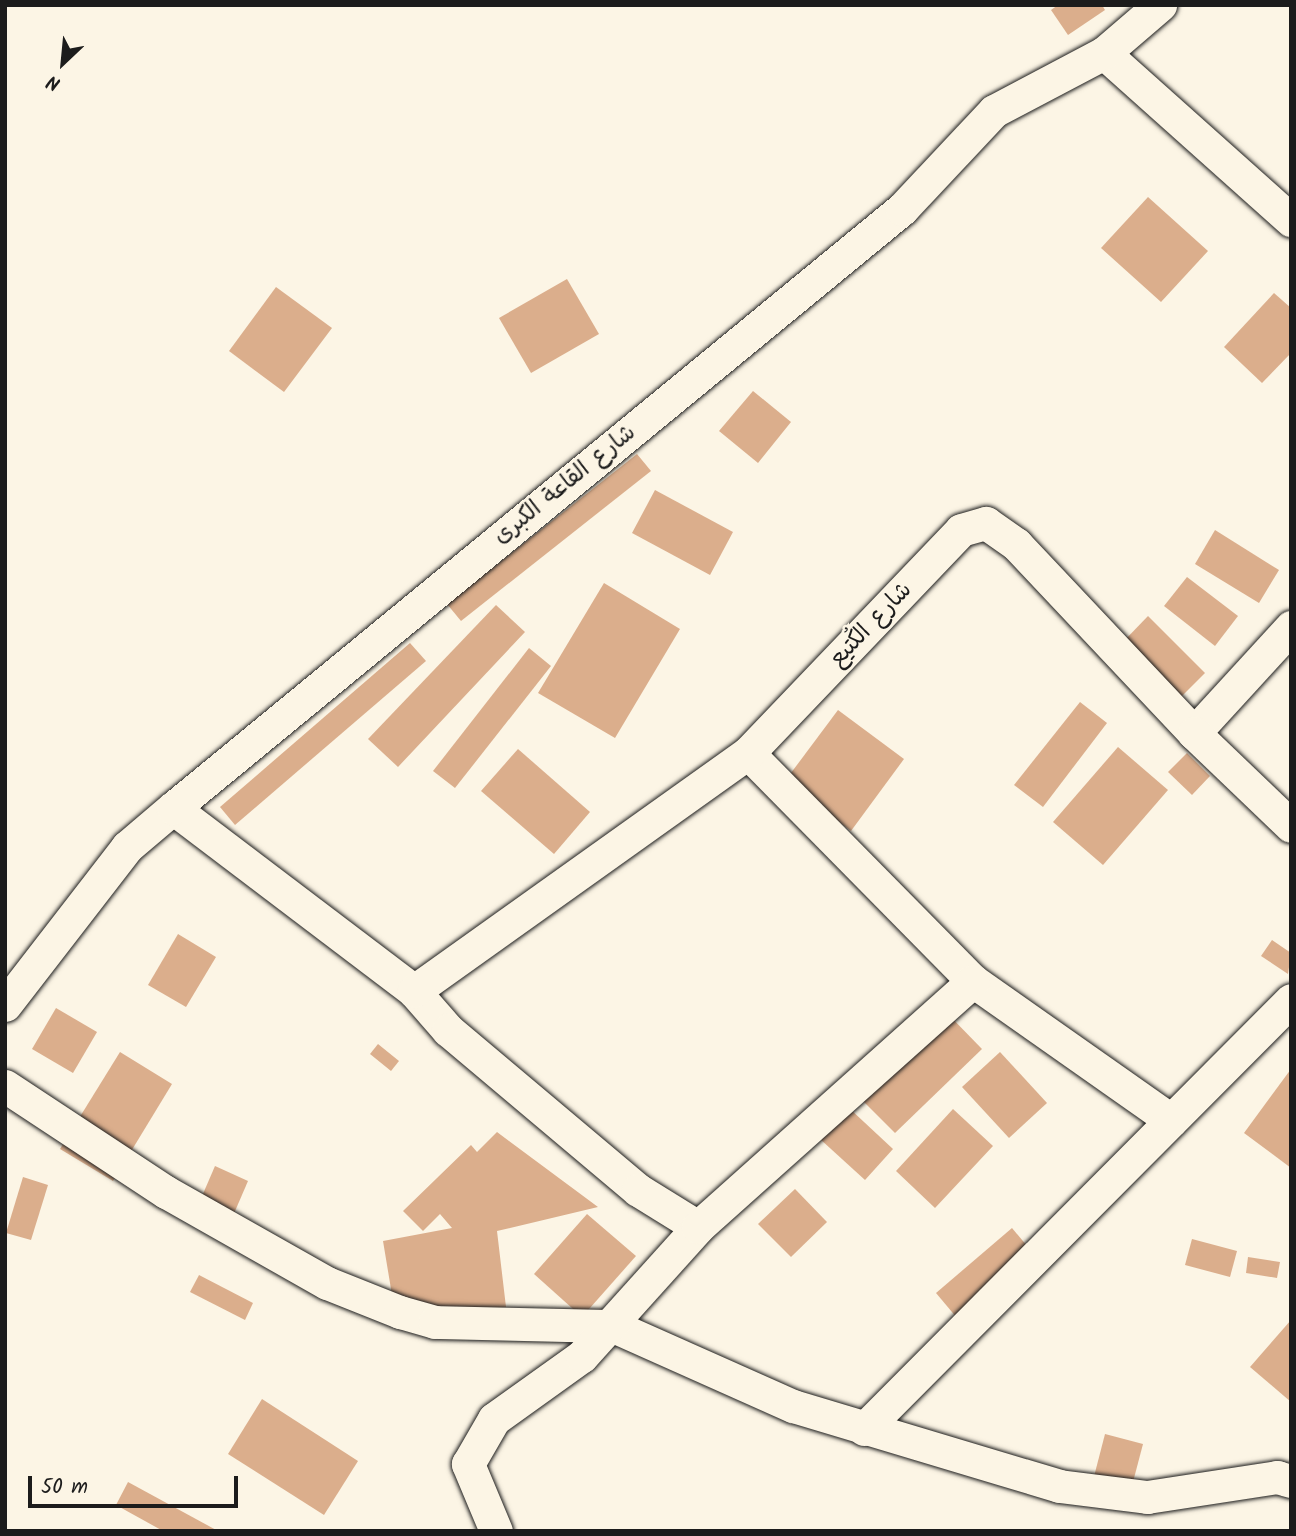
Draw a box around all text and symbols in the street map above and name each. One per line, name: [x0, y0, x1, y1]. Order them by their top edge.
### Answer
north arrow: [28, 28, 98, 98]
text: N: [42, 66, 66, 98]
street label: شارع القاعة الكبرى: [488, 419, 642, 551]
street label: شارع الكُتيع: [824, 577, 918, 673]
scale bar: [32, 1462, 242, 1506]
text: 50 m: [41, 1471, 88, 1504]

